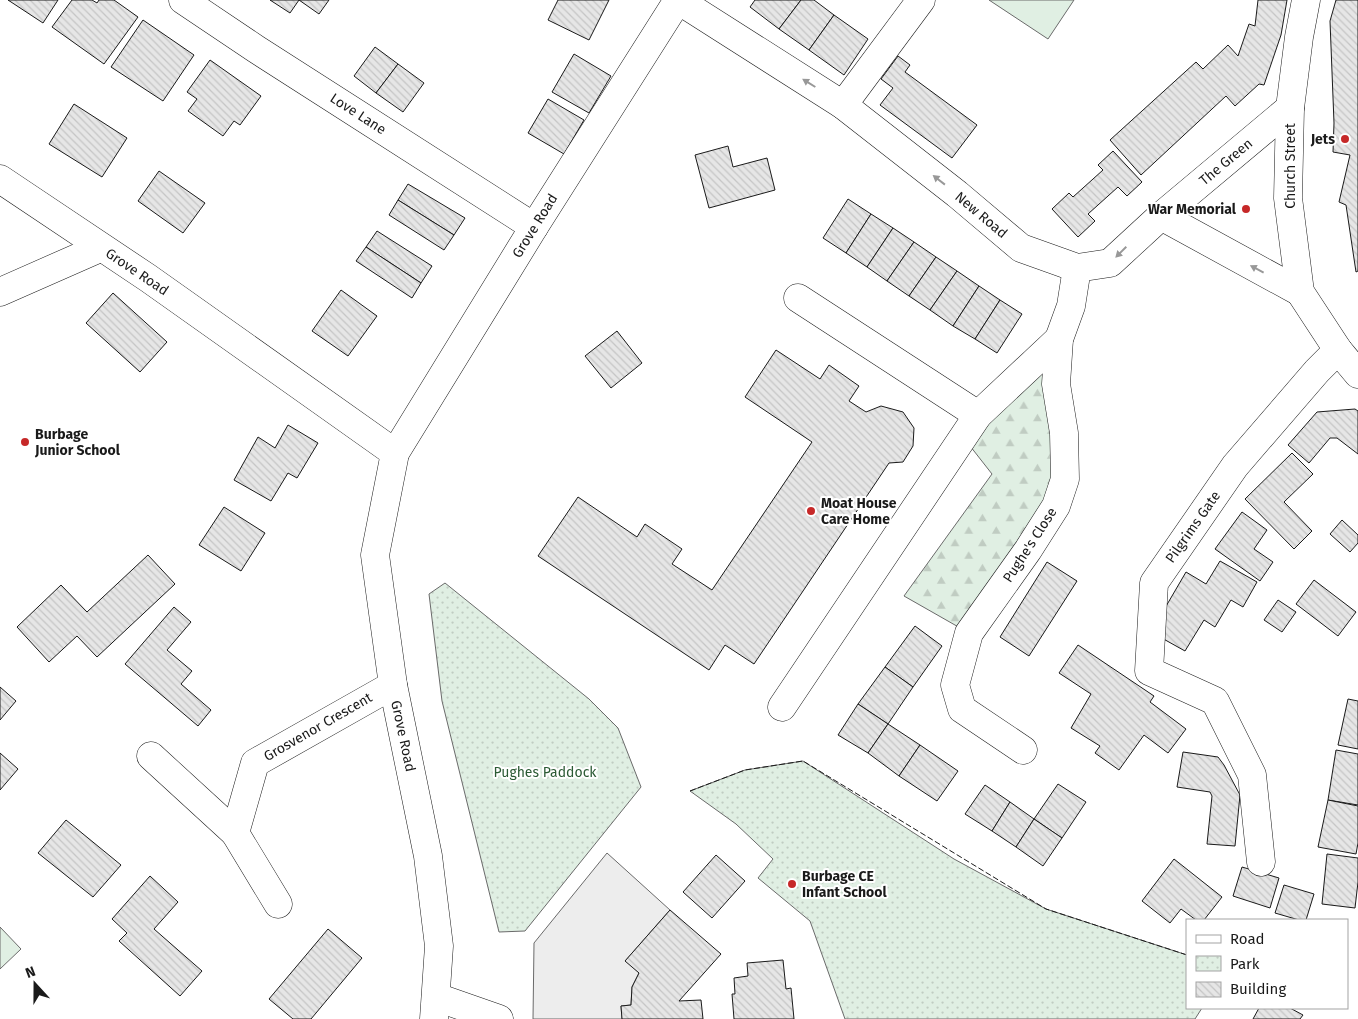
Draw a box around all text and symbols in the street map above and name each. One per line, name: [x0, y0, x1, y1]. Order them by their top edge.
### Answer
one-way arrow: [802, 79, 816, 88]
street label: Love Lane: [327, 90, 389, 138]
street label: Church Street: [1282, 122, 1299, 209]
place label: Jets: [1310, 131, 1335, 148]
marker: Jets: [1339, 133, 1351, 145]
street label: The Green: [1196, 135, 1256, 189]
one-way arrow: [933, 175, 946, 186]
street label: New Road: [951, 188, 1011, 242]
street label: Grove Road: [509, 191, 561, 261]
place label: War Memorial: [1148, 201, 1237, 218]
marker: War Memorial: [1240, 203, 1252, 215]
street label: Grove Road: [102, 245, 172, 299]
one-way arrow: [1115, 246, 1127, 258]
one-way arrow: [1249, 265, 1264, 273]
place label: Burbage Junior School: [34, 426, 121, 459]
marker: Burbage Junior School: [19, 436, 31, 448]
street label: Pilgrims Gate: [1162, 488, 1224, 566]
place label: Moat House Care Home: [821, 495, 897, 528]
street label: Pughe's Close: [999, 504, 1061, 586]
marker: Moat House Care Home: [805, 505, 817, 517]
street label: Grosvenor Crescent: [261, 689, 376, 765]
street label: Grove Road: [387, 699, 419, 773]
park label: Pughes Paddock: [493, 764, 597, 781]
place label: Burbage CE Infant School: [802, 868, 887, 901]
marker: Burbage CE Infant School: [786, 878, 798, 890]
legend: [1186, 919, 1348, 1009]
text: Road: [1230, 930, 1265, 948]
text: Park: [1230, 955, 1260, 973]
north arrow: [10, 959, 60, 1009]
text: N: [23, 963, 38, 982]
text: Building: [1230, 980, 1286, 998]

